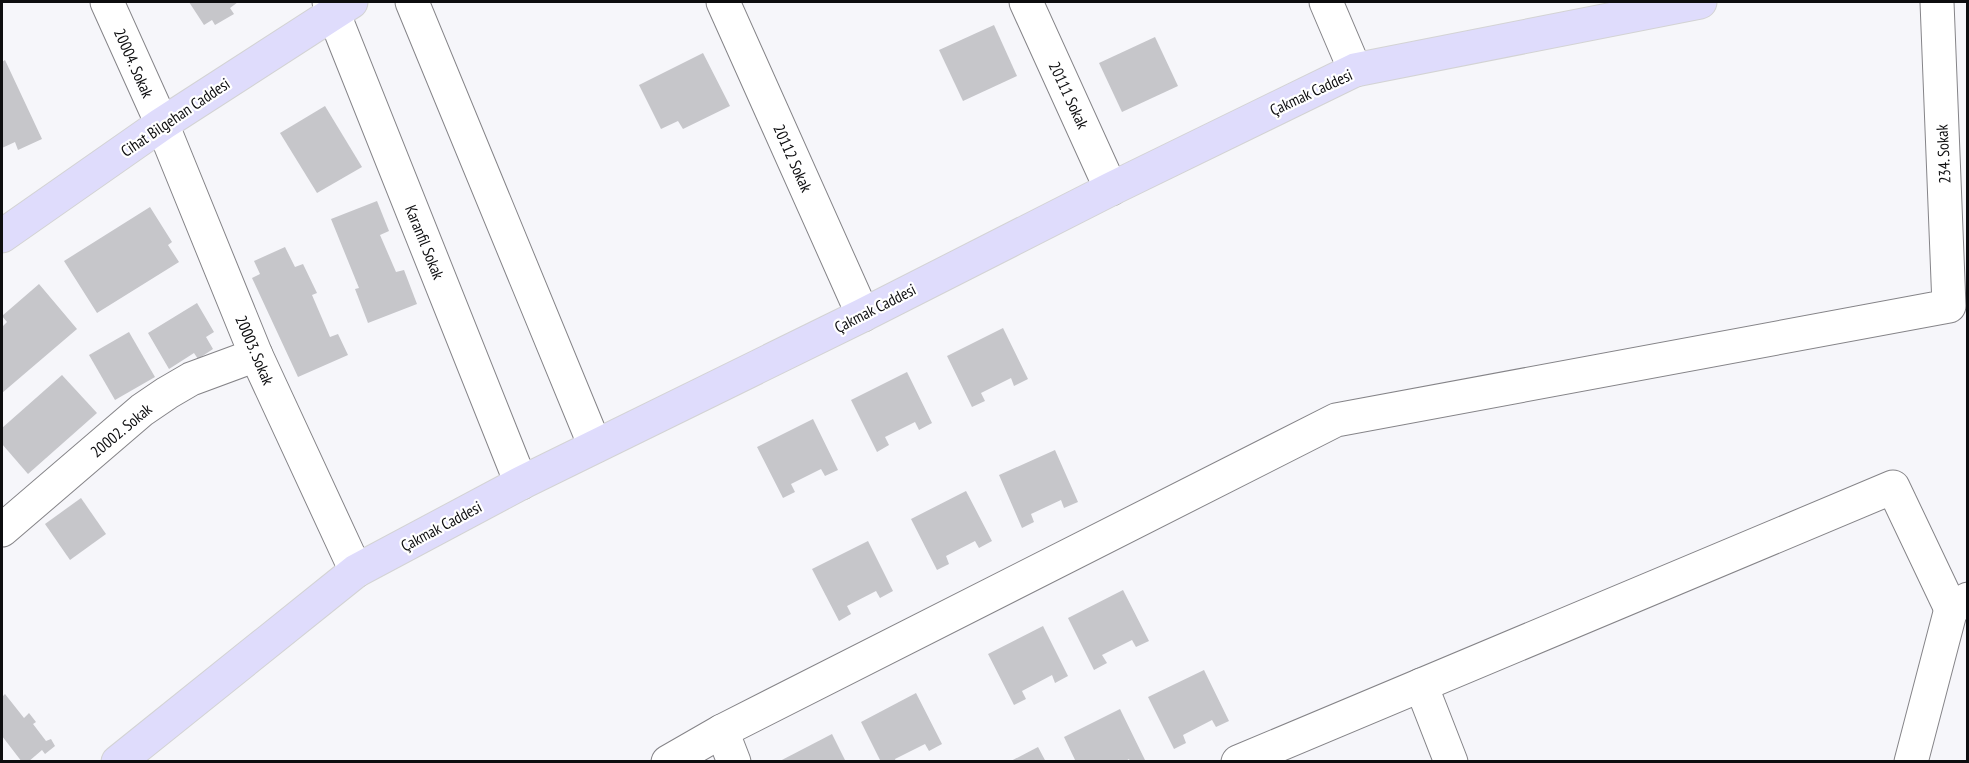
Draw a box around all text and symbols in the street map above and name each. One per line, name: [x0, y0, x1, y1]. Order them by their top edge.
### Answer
street label: 20004. Sokak: [110, 25, 158, 101]
street label: 20111 Sokak: [1045, 58, 1094, 133]
street label: Çakmak Caddesi: [1267, 64, 1355, 120]
street label: Cihat Bilgehan Caddesi: [117, 73, 233, 161]
street label: 20112 Sokak: [769, 121, 817, 196]
street label: 234. Sokak: [1931, 123, 1955, 184]
street label: Karanfil Sokak: [401, 202, 449, 283]
street label: Çakmak Caddesi: [831, 279, 919, 337]
street label: 20003. Sokak: [231, 312, 279, 389]
street label: 20002. Sokak: [86, 398, 156, 461]
street label: Çakmak Caddesi: [397, 496, 485, 556]

